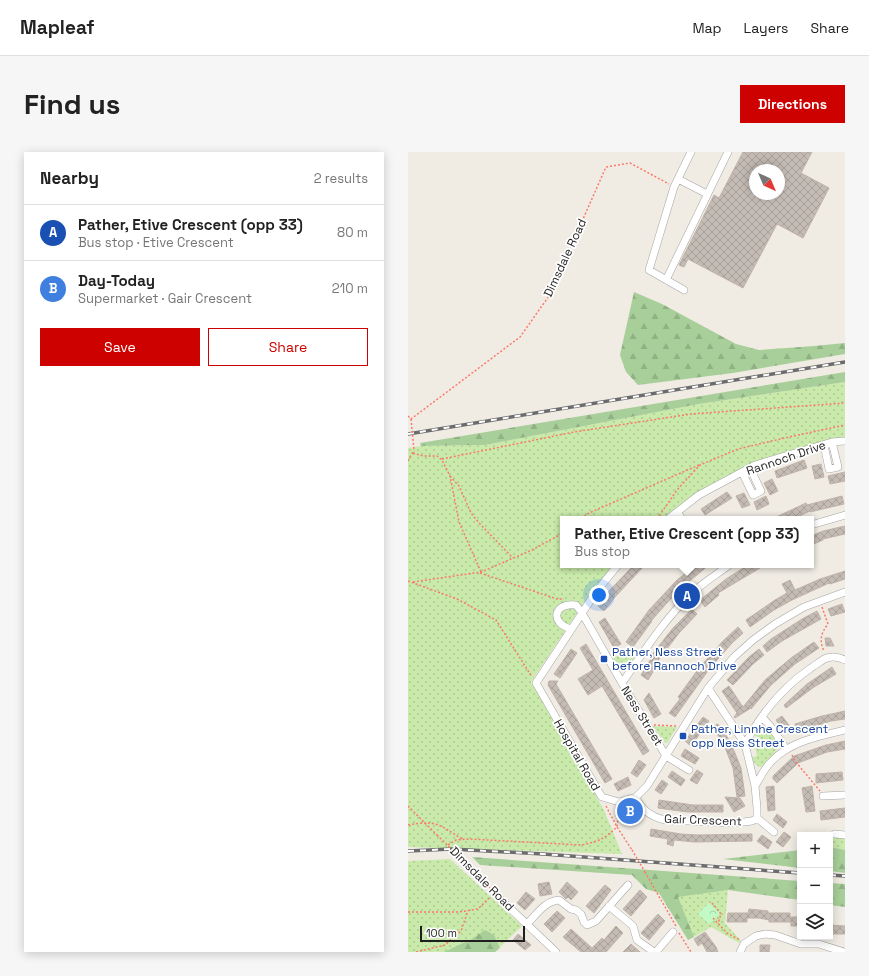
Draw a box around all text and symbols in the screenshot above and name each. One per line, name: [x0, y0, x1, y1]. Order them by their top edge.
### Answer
text: Mapleaf: [20, 15, 94, 40]
text: Map: [692, 19, 722, 37]
text: Layers: [744, 19, 788, 37]
text: Share: [810, 19, 849, 37]
button: Directions: [740, 85, 845, 123]
text: Find us: [24, 86, 121, 122]
north arrow: [749, 164, 785, 200]
text: Nearby: [40, 167, 99, 189]
text: 2 results: [314, 170, 368, 187]
text: Pather, Etive Crescent (opp 33): [78, 215, 303, 234]
street label: Dimsdale Road: [540, 216, 590, 300]
text: A: [49, 224, 57, 241]
text: 80 m: [337, 224, 368, 241]
text: Bus stop · Etive Crescent: [78, 234, 234, 251]
text: Day-Today: [78, 271, 155, 290]
text: B: [49, 280, 57, 297]
text: 210 m: [332, 280, 368, 297]
text: Supermarket · Gair Crescent: [78, 290, 252, 307]
button: Save: [40, 328, 200, 366]
button: Share: [208, 328, 368, 366]
street label: Rannoch Drive: [744, 437, 828, 479]
popup: [560, 516, 814, 568]
text: Pather, Etive Crescent (opp 33): [575, 524, 799, 543]
text: Bus stop: [575, 543, 630, 560]
pin: A: [674, 581, 700, 611]
your location: [589, 585, 609, 605]
place label: Pather, Ness Street before Rannoch Drive: [612, 644, 737, 674]
marker: Pather, Ness Street before Rannoch Drive: [599, 654, 609, 664]
street label: Ness Street: [617, 683, 667, 749]
street label: Hospital Road: [550, 716, 604, 794]
place label: Pather, Linnhe Crescent opp Ness Street: [691, 721, 828, 751]
marker: Pather, Linnhe Crescent opp Ness Street: [678, 731, 688, 741]
pin: B: [617, 796, 643, 826]
street label: Gair Crescent: [664, 811, 742, 829]
map controls: [797, 832, 833, 940]
button: +: [797, 832, 833, 868]
street label: Dimsdale Road: [446, 843, 518, 915]
button: −: [797, 868, 833, 904]
button: layers: [797, 904, 833, 940]
scale bar: [420, 924, 525, 943]
text: 100 m: [426, 926, 457, 940]

